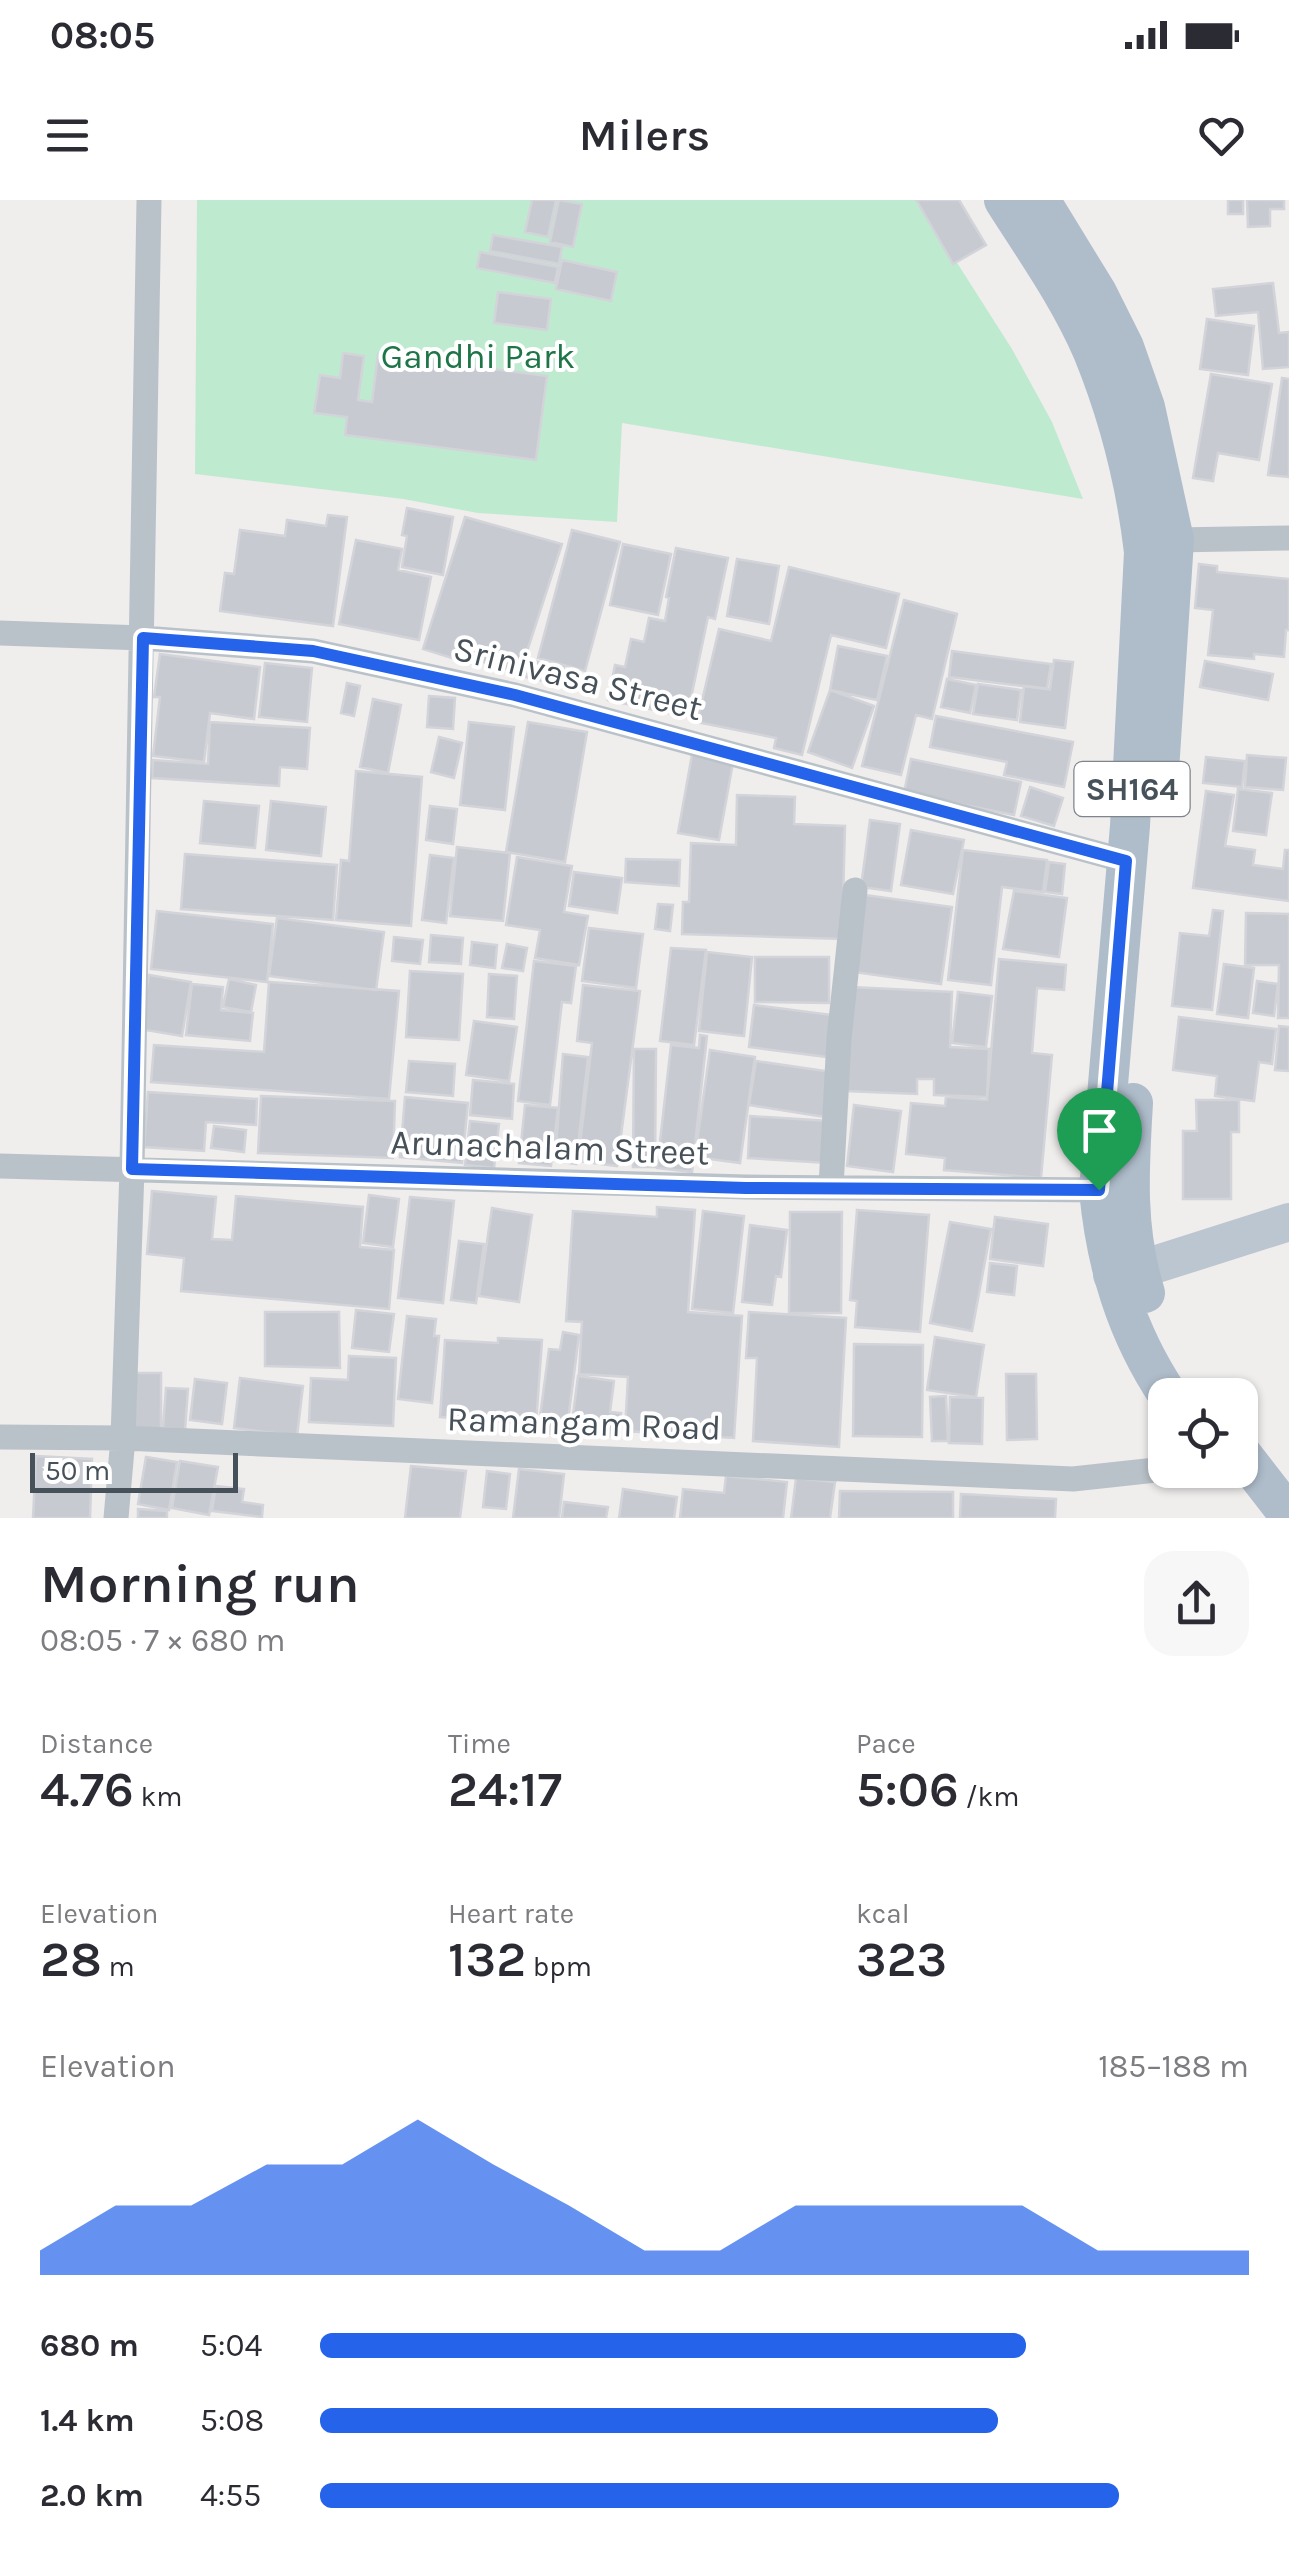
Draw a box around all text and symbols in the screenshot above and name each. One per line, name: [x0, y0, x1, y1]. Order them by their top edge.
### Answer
text: 08:05: [50, 13, 155, 58]
icon: menu: [40, 108, 95, 163]
icon: heart: [1194, 108, 1249, 163]
text: Milers: [579, 109, 710, 161]
park label: Gandhi Park: [381, 336, 575, 377]
street label: Srinivasa Street: [449, 628, 706, 729]
road number: SH164: [1074, 762, 1190, 816]
pin: [1057, 1088, 1142, 1191]
icon: arrive: [1072, 1103, 1127, 1158]
street label: Arunachalam Street: [390, 1121, 710, 1174]
map controls: [1148, 1378, 1258, 1488]
button: locate: [1148, 1378, 1258, 1488]
street label: Ramangam Road: [446, 1398, 722, 1449]
scale bar: [30, 1448, 238, 1492]
text: 50 m: [45, 1454, 110, 1487]
button: share: [1144, 1551, 1249, 1656]
text: Morning run: [40, 1552, 360, 1616]
text: 08:05 · 7 × 680 m: [40, 1622, 286, 1659]
text: Distance: [40, 1727, 153, 1760]
text: Time: [448, 1727, 511, 1760]
text: Pace: [856, 1727, 916, 1760]
text: 4.76: [40, 1760, 134, 1819]
text: 24:17: [448, 1760, 562, 1819]
text: 5:06: [856, 1760, 959, 1819]
text: km: [134, 1780, 183, 1813]
text: /km: [959, 1780, 1020, 1813]
text: Elevation: [40, 1897, 159, 1930]
text: Heart rate: [448, 1897, 574, 1930]
text: kcal: [856, 1897, 909, 1930]
text: 28: [40, 1930, 102, 1989]
text: 132: [448, 1930, 526, 1989]
text: 323: [856, 1930, 947, 1989]
text: m: [102, 1950, 135, 1983]
text: bpm: [526, 1950, 592, 1983]
text: Elevation: [40, 2048, 175, 2085]
text: 185–188 m: [1098, 2048, 1249, 2085]
text: 680 m: [40, 2327, 139, 2364]
text: 5:04: [200, 2327, 262, 2364]
text: 1.4 km: [40, 2402, 135, 2439]
text: 5:08: [200, 2402, 264, 2439]
text: 2.0 km: [40, 2477, 144, 2514]
text: 4:55: [200, 2477, 261, 2514]

